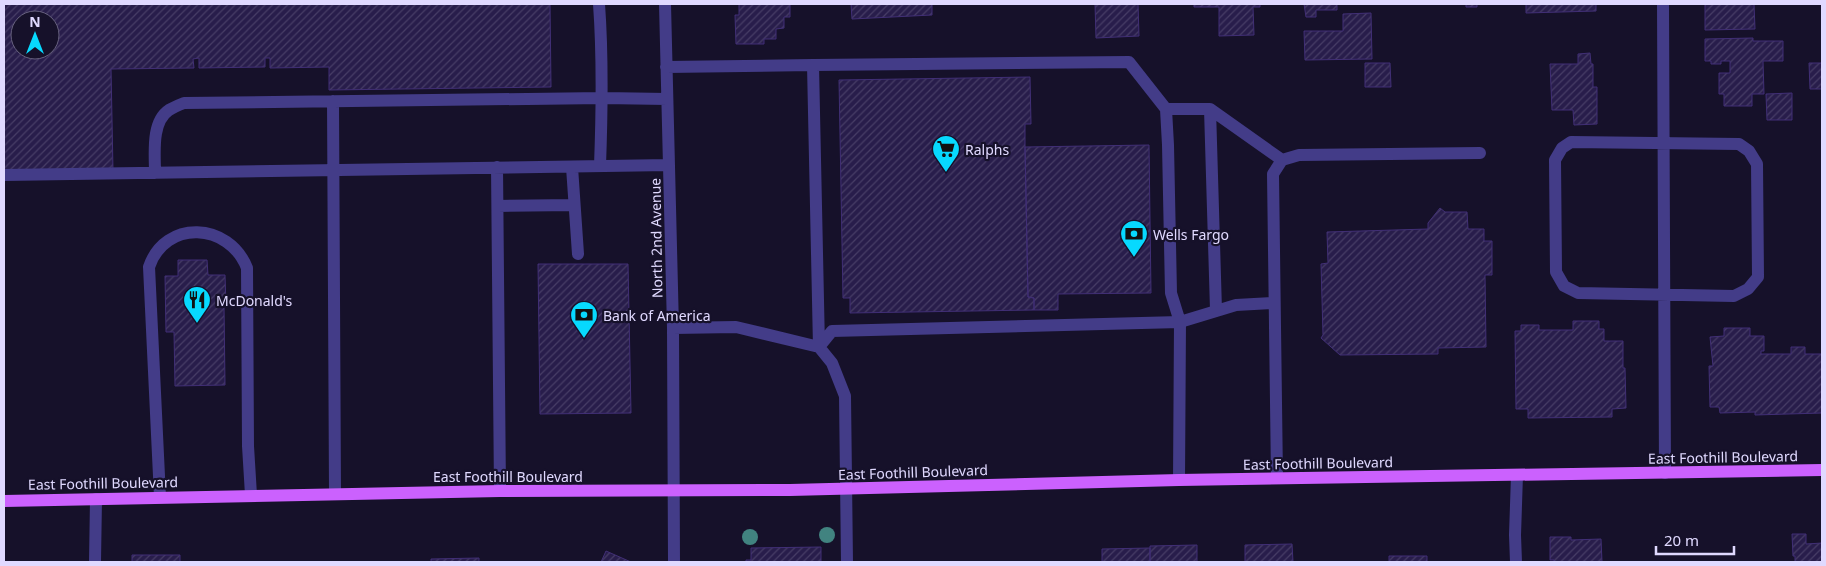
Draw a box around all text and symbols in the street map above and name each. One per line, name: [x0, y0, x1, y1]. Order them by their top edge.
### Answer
north arrow: [10, 10, 60, 60]
text: N: [29, 12, 41, 31]
supermarket icon: Ralphs: [931, 134, 961, 173]
place label: Ralphs: [965, 140, 1009, 159]
street label: North 2nd Avenue: [645, 178, 667, 298]
bank icon: Wells Fargo: [1119, 219, 1149, 258]
place label: Wells Fargo: [1153, 225, 1229, 244]
restaurant icon: McDonald's: [182, 285, 212, 324]
place label: McDonald's: [216, 291, 293, 310]
bank icon: Bank of America: [569, 300, 599, 339]
place label: Bank of America: [603, 306, 711, 325]
street label: East Foothill Boulevard: [1648, 446, 1798, 468]
street label: East Foothill Boulevard: [1243, 452, 1393, 474]
street label: East Foothill Boulevard: [838, 460, 988, 484]
street label: East Foothill Boulevard: [433, 467, 583, 486]
street label: East Foothill Boulevard: [28, 472, 178, 494]
scale bar: [1656, 524, 1734, 556]
text: 20 m: [1664, 530, 1699, 550]

